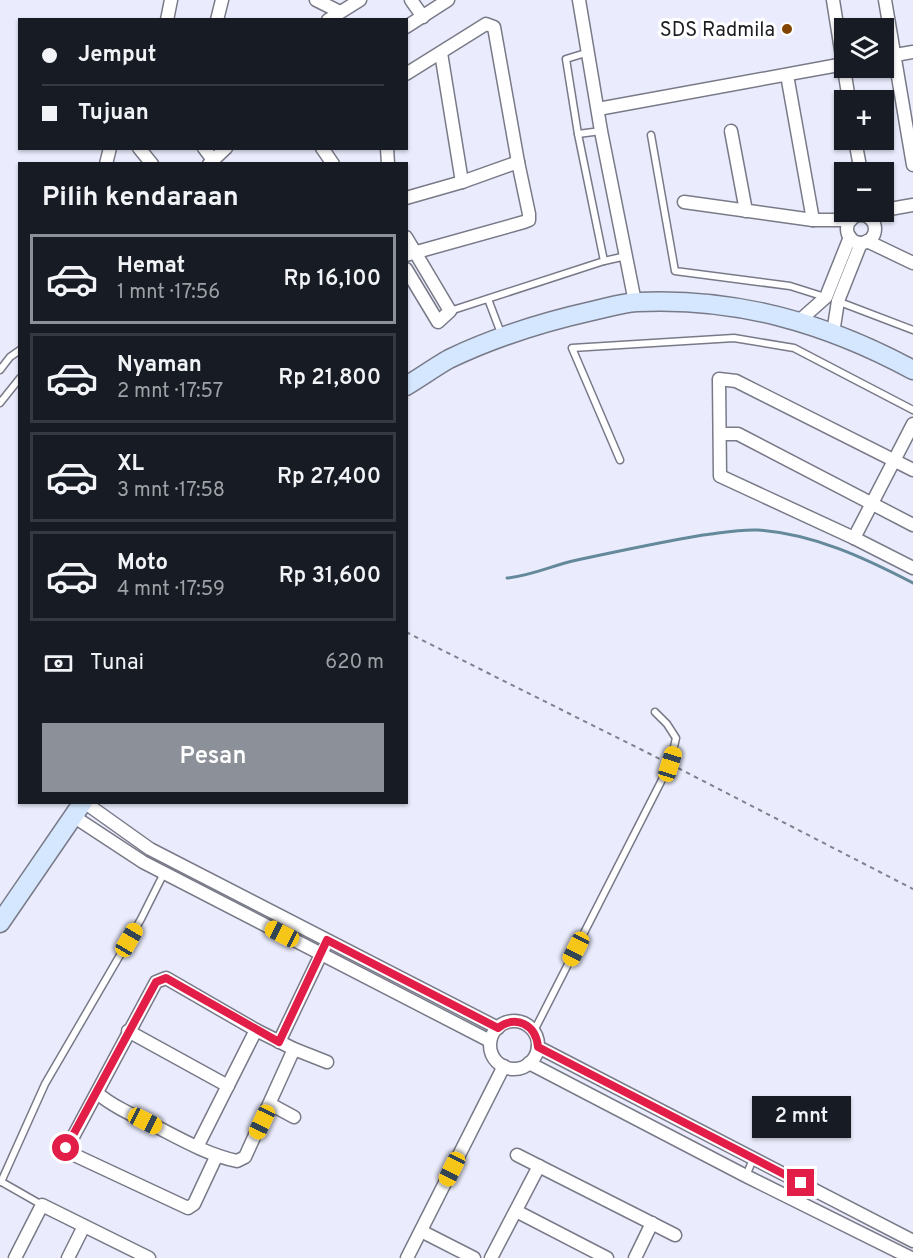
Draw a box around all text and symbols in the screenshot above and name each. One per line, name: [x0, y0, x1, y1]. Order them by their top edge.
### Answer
place label: SDS Radmila: [660, 18, 775, 44]
map controls: [834, 18, 894, 222]
button: layers: [834, 18, 894, 78]
marker: SDS Radmila: [780, 22, 794, 36]
text: Jemput: [78, 42, 156, 69]
button: +: [834, 90, 894, 150]
text: Tujuan: [78, 100, 149, 127]
button: −: [834, 162, 894, 222]
text: Pilih kendaraan: [42, 181, 239, 215]
icon: car: [45, 252, 99, 306]
text: Hemat: [117, 253, 185, 280]
text: Rp 16,100: [283, 266, 381, 293]
text: 1 mnt · 17:56: [117, 280, 220, 306]
icon: car: [45, 351, 99, 405]
text: Nyaman: [117, 352, 202, 379]
text: Rp 21,800: [278, 365, 381, 392]
text: 2 mnt · 17:57: [117, 379, 223, 405]
icon: car: [45, 450, 99, 504]
text: XL: [117, 451, 144, 478]
text: Rp 27,400: [277, 464, 381, 491]
text: 3 mnt · 17:58: [117, 478, 225, 504]
icon: car: [45, 549, 99, 603]
text: Moto: [117, 550, 168, 577]
text: Rp 31,600: [279, 563, 381, 590]
text: 4 mnt · 17:59: [117, 577, 225, 603]
icon: cash: [42, 647, 75, 680]
text: Tunai: [90, 650, 144, 677]
text: 620 m: [325, 650, 384, 676]
button: Pesan: [42, 723, 384, 792]
car: [656, 744, 684, 784]
car: [262, 918, 302, 950]
car: [112, 920, 146, 960]
car: [560, 929, 592, 969]
callout: 2 mnt: [752, 1096, 850, 1138]
car: [246, 1102, 278, 1142]
text: 2 mnt: [775, 1104, 828, 1130]
car: [125, 1105, 165, 1137]
route start: [52, 1134, 79, 1161]
car: [436, 1149, 468, 1189]
route end: [787, 1169, 814, 1196]

